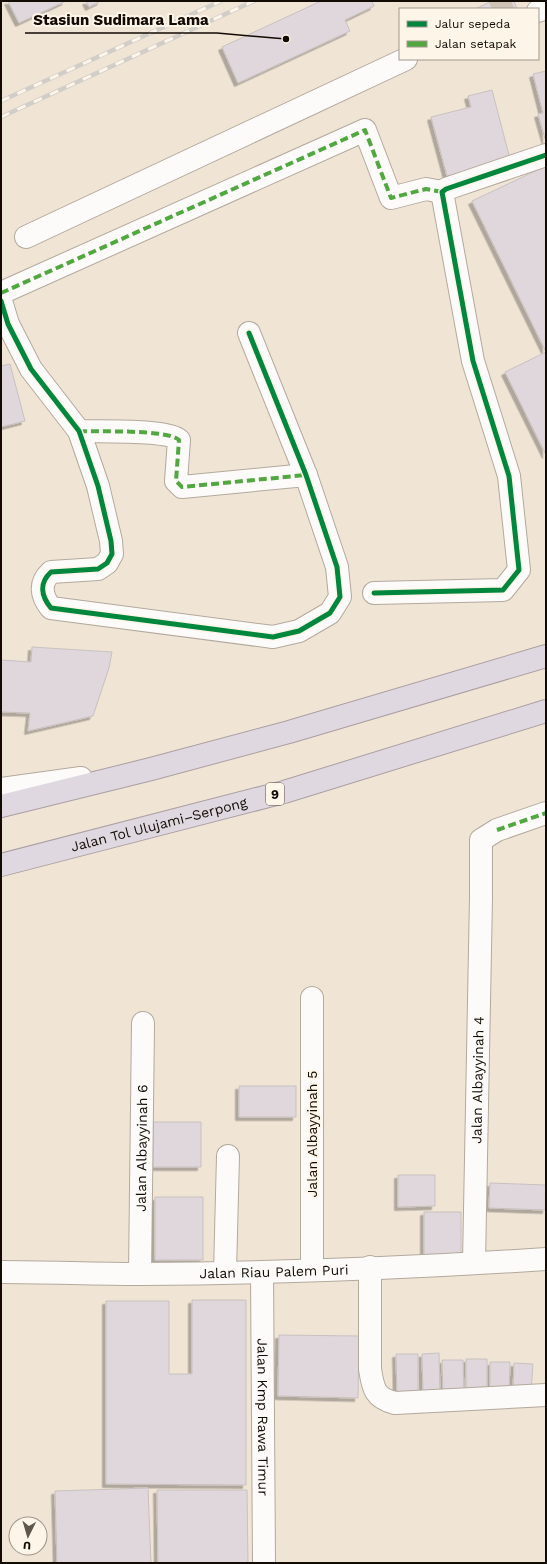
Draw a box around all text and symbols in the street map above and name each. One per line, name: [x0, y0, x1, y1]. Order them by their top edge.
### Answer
callout: Stasiun Sudimara Lama: [25, 6, 217, 33]
legend: [399, 8, 539, 60]
text: Stasiun Sudimara Lama: [33, 11, 209, 29]
text: Jalur sepeda: [435, 17, 510, 31]
text: Jalan setapak: [435, 37, 517, 51]
road number: 9: [266, 783, 284, 805]
street label: Jalan Tol Ulujami–Serpong: [69, 794, 249, 855]
street label: Jalan Albayyinah 4: [468, 1016, 487, 1144]
street label: Jalan Albayyinah 5: [304, 1071, 320, 1197]
street label: Jalan Albayyinah 6: [133, 1084, 150, 1212]
street label: Jalan Riau Palem Puri: [199, 1261, 349, 1281]
street label: Jalan Kmp Rawa Timur: [254, 1338, 272, 1496]
north arrow: [8, 1516, 48, 1556]
text: U: [23, 1539, 32, 1552]

